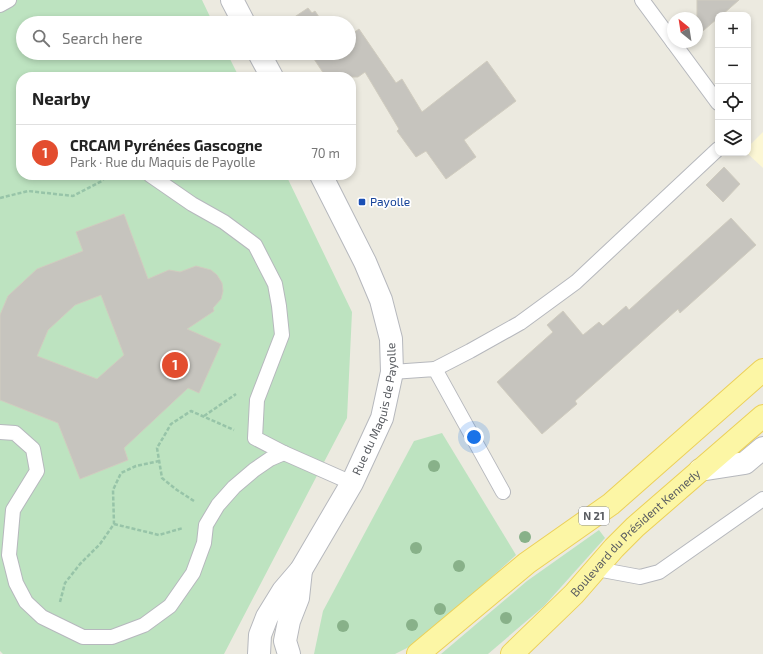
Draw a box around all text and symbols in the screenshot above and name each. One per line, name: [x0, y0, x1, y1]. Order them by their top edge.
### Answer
north arrow: [667, 12, 703, 48]
map controls: [715, 12, 751, 156]
button: +: [715, 12, 751, 48]
search box: [16, 16, 356, 60]
icon: search: [30, 27, 52, 49]
text: Search here: [62, 29, 143, 47]
button: −: [715, 48, 751, 84]
button: locate: [715, 84, 751, 120]
text: Nearby: [32, 88, 90, 108]
button: layers: [715, 120, 751, 156]
text: CRCAM Pyrénées Gascogne: [70, 136, 263, 154]
text: 1: [42, 145, 48, 161]
text: 70 m: [311, 145, 340, 161]
text: Park · Rue du Maquis de Payolle: [70, 154, 255, 170]
place label: Payolle: [370, 194, 410, 208]
marker: Payolle: [357, 197, 367, 207]
street label: Rue du Maquis de Payolle: [349, 342, 398, 477]
pin: 1: [162, 350, 188, 380]
your location: [464, 427, 484, 447]
street label: Boulevard du Président Kennedy: [567, 465, 703, 599]
road number: N 21: [579, 507, 609, 525]

